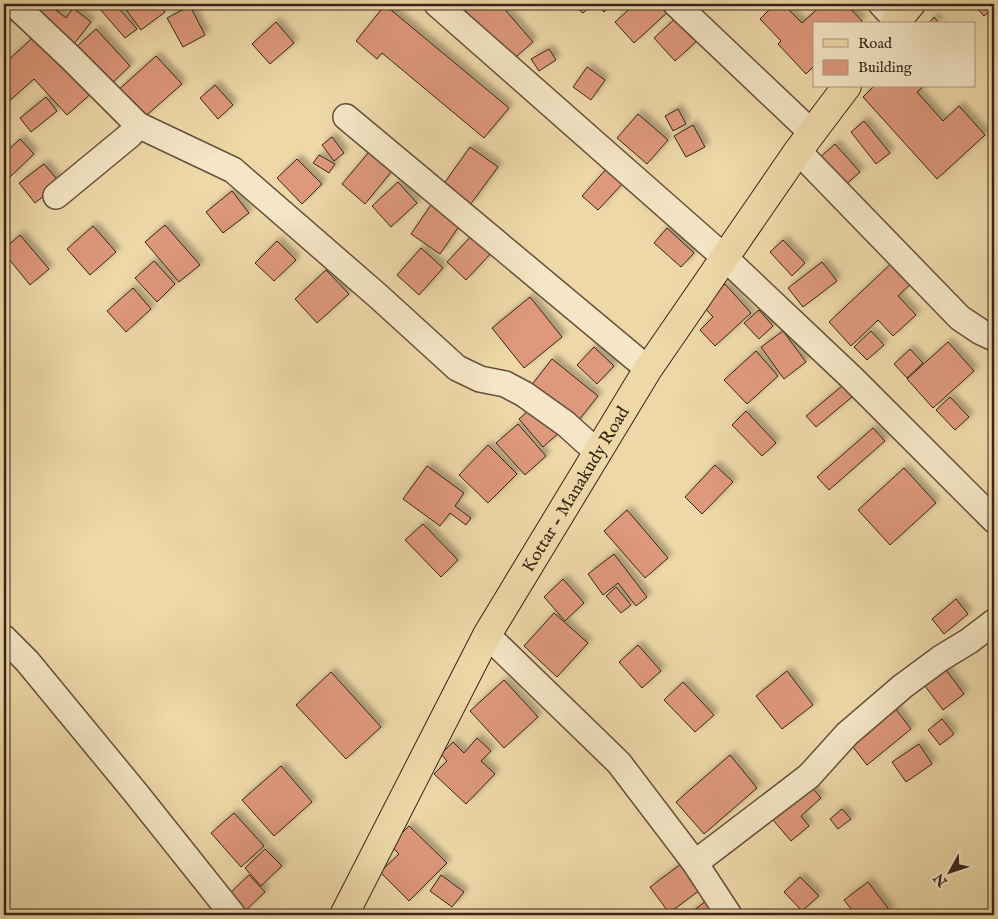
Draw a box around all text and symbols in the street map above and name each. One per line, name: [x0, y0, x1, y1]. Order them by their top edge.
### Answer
legend: [813, 22, 976, 88]
text: Road: [858, 34, 893, 53]
text: Building: [858, 58, 913, 77]
street label: Kottar - Manakudy Road: [518, 402, 636, 577]
north arrow: [926, 846, 976, 896]
text: N: [930, 869, 952, 891]

